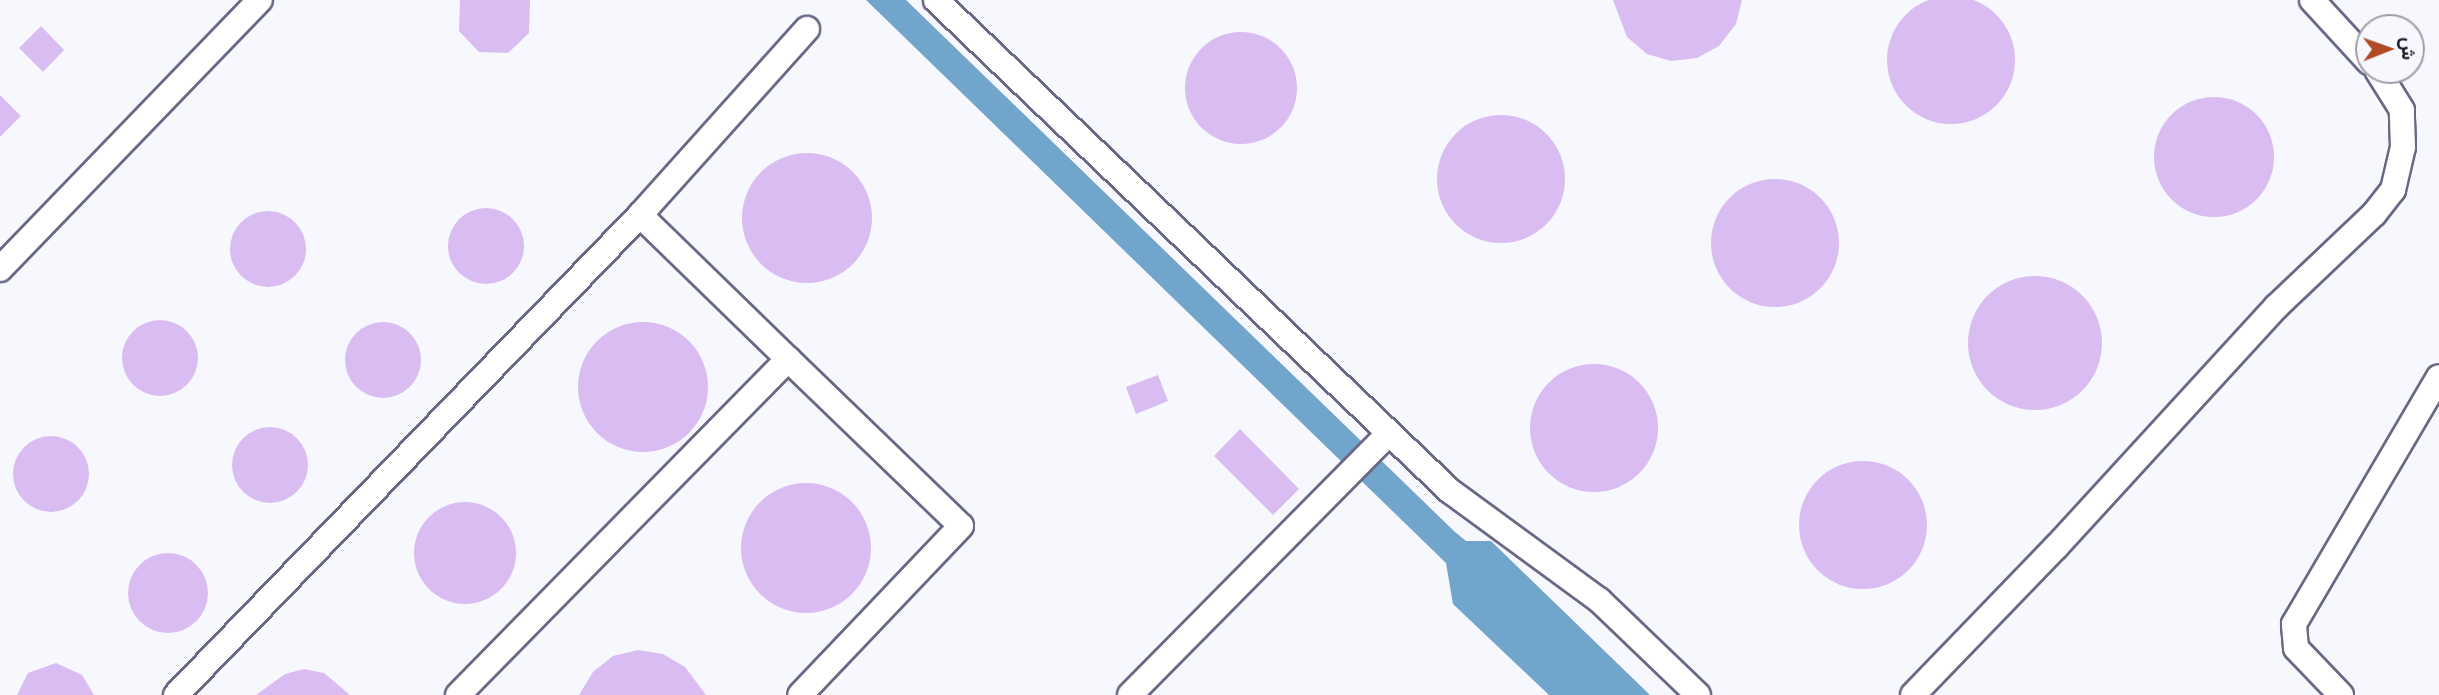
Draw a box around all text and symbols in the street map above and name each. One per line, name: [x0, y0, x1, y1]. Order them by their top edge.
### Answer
north arrow: [2355, 14, 2425, 84]
text: ش: [2396, 37, 2422, 60]

